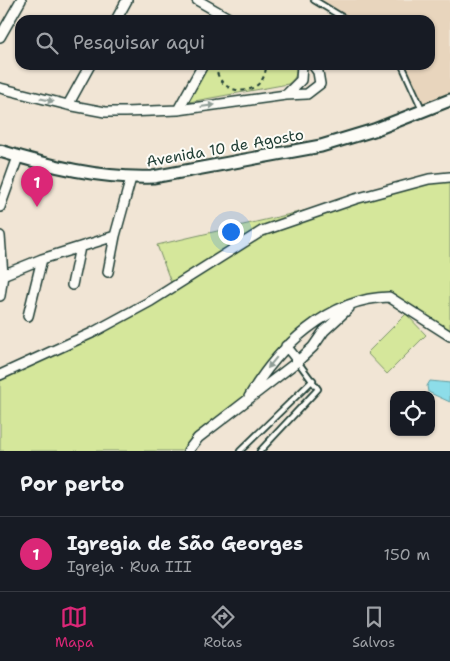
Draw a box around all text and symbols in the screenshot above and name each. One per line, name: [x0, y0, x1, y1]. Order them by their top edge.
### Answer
search box: [15, 15, 435, 70]
icon: search: [33, 29, 61, 57]
text: Pesquisar aqui: [73, 30, 205, 55]
one-way arrow: [40, 96, 55, 104]
one-way arrow: [201, 102, 217, 110]
street label: Avenida 10 de Agosto: [145, 124, 305, 172]
pin: 1: [21, 166, 53, 207]
your location: [218, 219, 244, 245]
one-way arrow: [266, 356, 277, 369]
map controls: [390, 391, 435, 436]
button: locate: [390, 391, 435, 436]
text: Por perto: [20, 470, 124, 498]
text: Igregia de São Georges: [67, 531, 303, 556]
text: 1: [32, 544, 40, 565]
text: 150 m: [383, 544, 430, 565]
text: Igreja · Rua III: [67, 556, 192, 577]
tab: Mapa: [55, 603, 94, 651]
tab: Rotas: [203, 603, 242, 651]
tab: Salvos: [352, 603, 395, 651]

